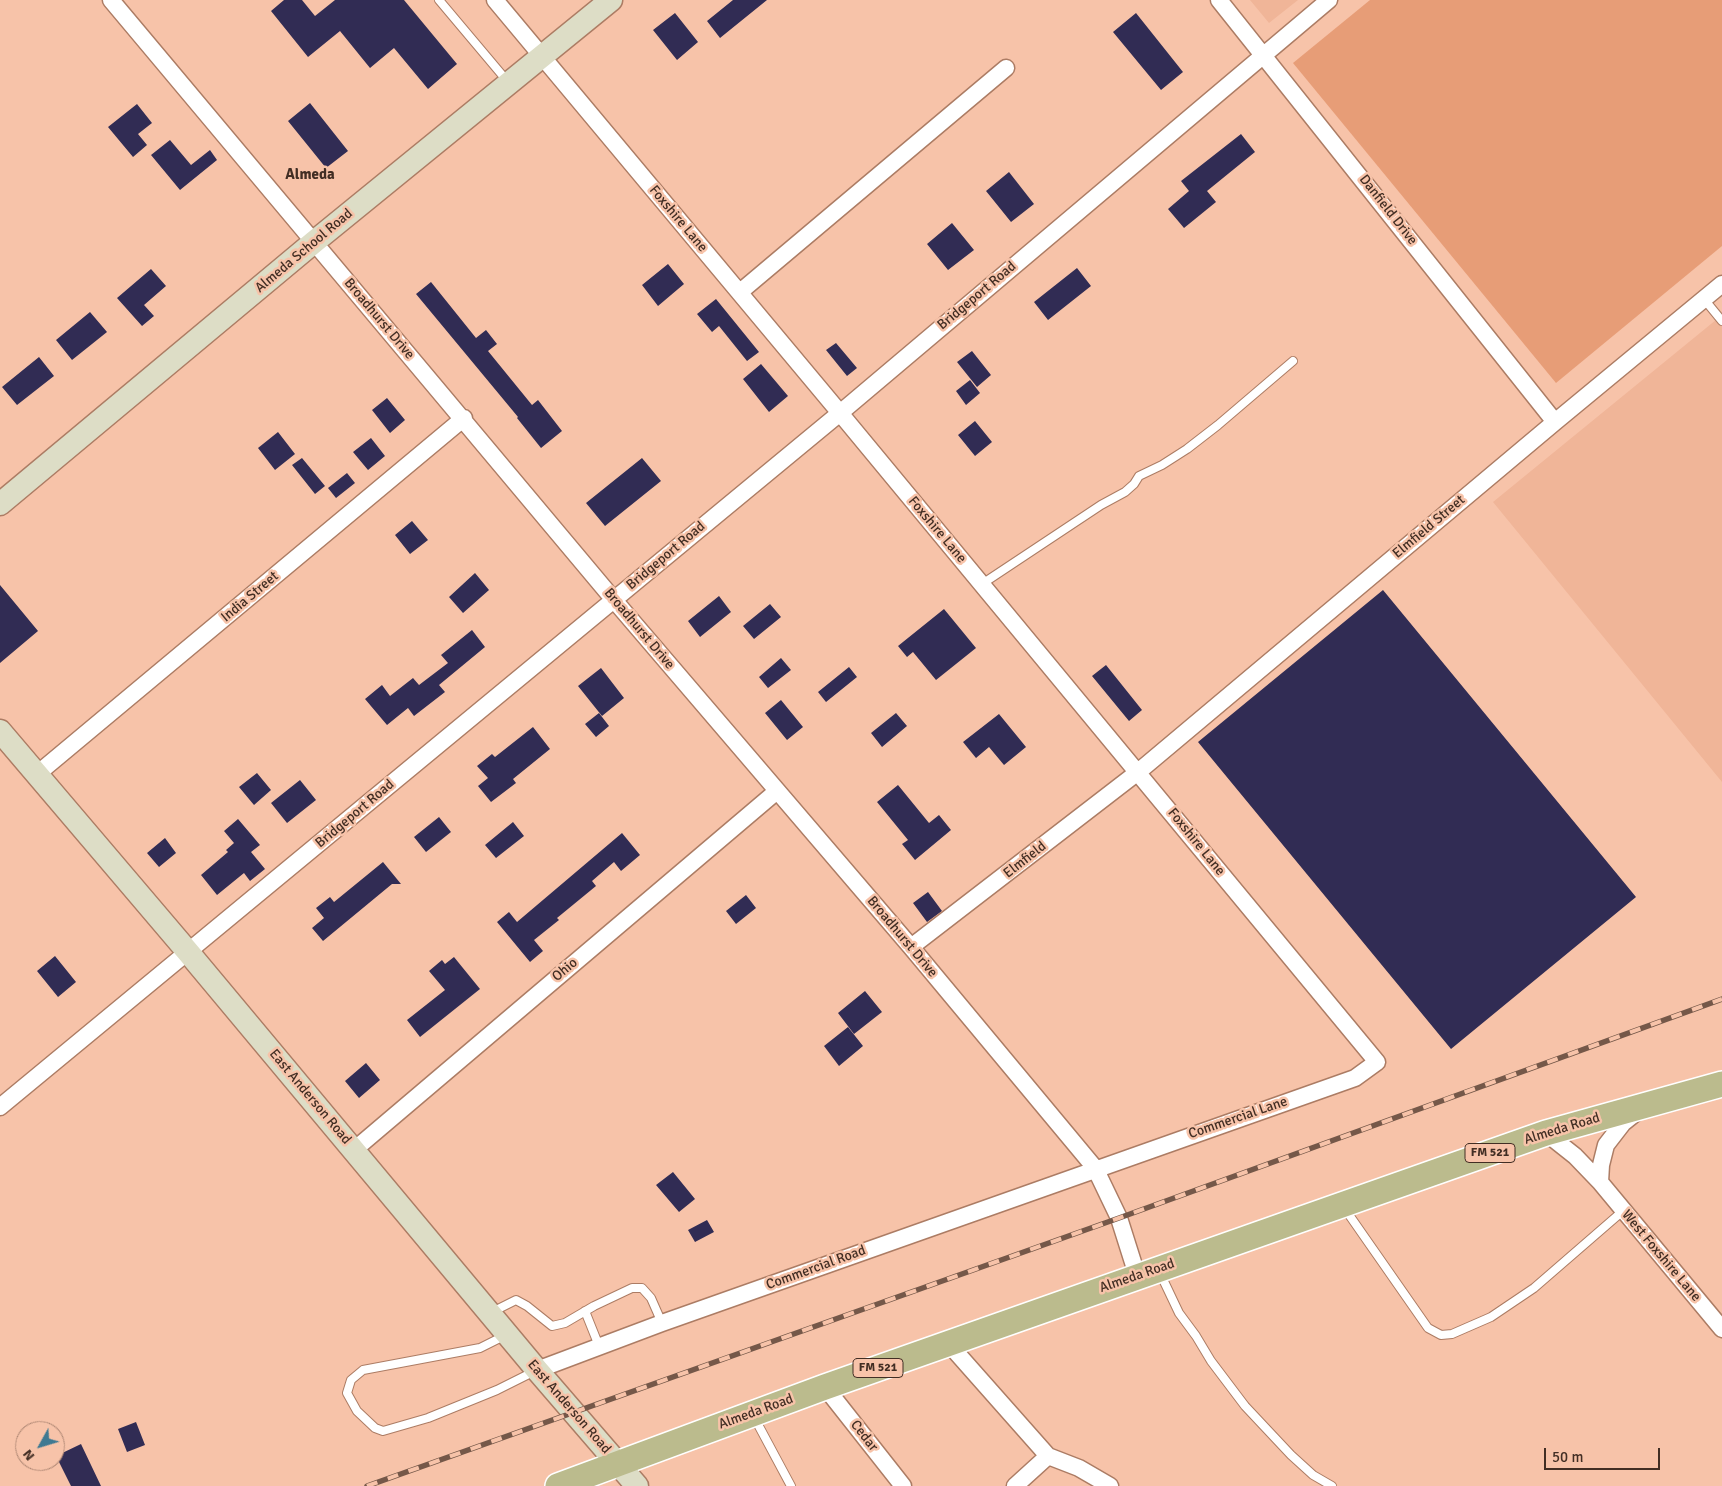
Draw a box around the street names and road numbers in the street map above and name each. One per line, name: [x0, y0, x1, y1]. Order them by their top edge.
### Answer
street label: Danfield Drive: [1355, 171, 1421, 249]
street label: Foxshire Lane: [645, 182, 711, 256]
street label: Almeda School Road: [252, 205, 356, 297]
street label: Bridgeport Road: [934, 258, 1020, 334]
street label: Broadhurst Drive: [340, 275, 418, 363]
street label: Elmfield Street: [1389, 492, 1469, 562]
street label: Foxshire Lane: [904, 493, 970, 567]
street label: Bridgeport Road: [623, 518, 709, 594]
street label: India Street: [218, 568, 282, 626]
street label: Broadhurst Drive: [600, 585, 678, 673]
street label: Bridgeport Road: [312, 776, 398, 852]
street label: Foxshire Lane: [1164, 805, 1228, 879]
street label: Elmfield: [1000, 838, 1050, 882]
street label: Broadhurst Drive: [863, 893, 941, 981]
street label: Ohio: [549, 955, 581, 985]
street label: East Anderson Road: [265, 1046, 355, 1148]
street label: Commercial Lane: [1186, 1093, 1290, 1143]
street label: Almeda Road: [1522, 1110, 1602, 1148]
road number: FM 521: [1465, 1144, 1515, 1162]
street label: West Foxshire Lane: [1618, 1207, 1704, 1305]
street label: Commercial Road: [764, 1242, 868, 1294]
street label: Almeda Road: [1097, 1255, 1177, 1297]
street label: East Anderson Road: [524, 1357, 614, 1457]
road number: FM 521: [853, 1359, 903, 1378]
street label: Almeda Road: [716, 1391, 796, 1433]
street label: Cedar: [847, 1417, 881, 1455]

